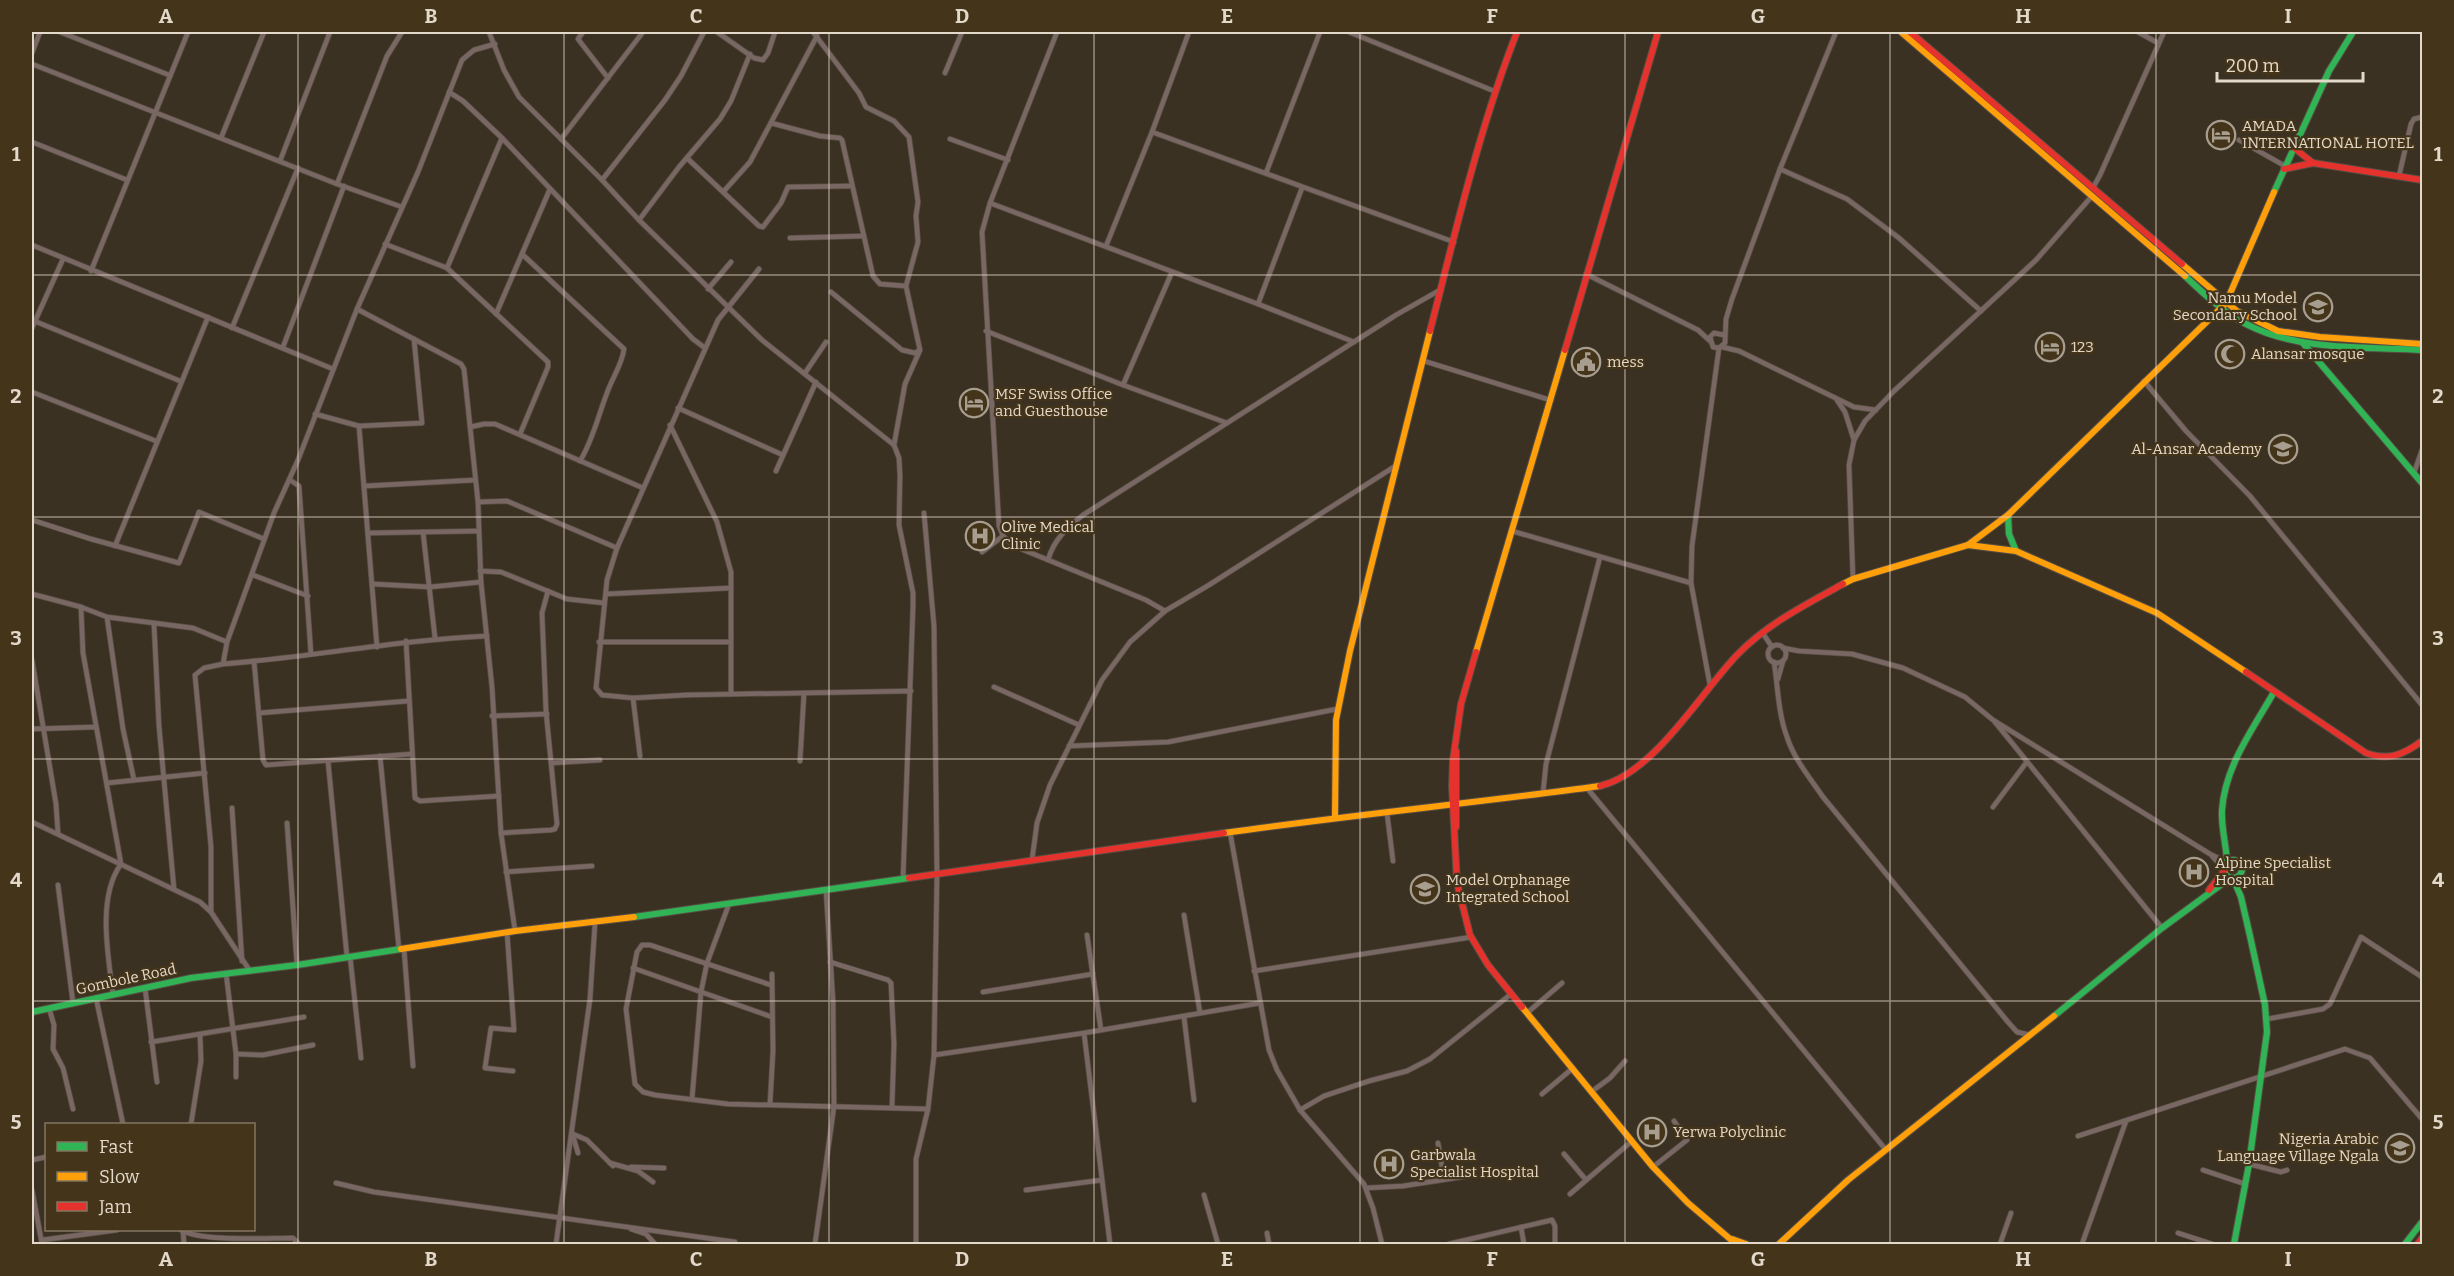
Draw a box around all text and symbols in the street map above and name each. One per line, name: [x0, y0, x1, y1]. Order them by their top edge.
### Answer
text: A: [159, 4, 174, 28]
text: B: [425, 4, 438, 28]
text: C: [690, 4, 702, 28]
text: D: [955, 4, 969, 28]
text: E: [1221, 4, 1233, 28]
text: F: [1486, 4, 1498, 28]
text: G: [1751, 4, 1765, 28]
text: H: [2015, 4, 2031, 28]
text: I: [2284, 4, 2292, 28]
scale bar: [2217, 45, 2362, 83]
text: 200 m: [2226, 55, 2280, 77]
place label: AMADA INTERNATIONAL HOTEL: [2242, 117, 2414, 152]
hotel icon: AMADA INTERNATIONAL HOTEL: [2205, 119, 2237, 151]
text: 1: [12, 142, 21, 166]
text: 1: [2434, 142, 2443, 166]
place label: Namu Model Secondary School: [2173, 289, 2297, 324]
school or university icon: Namu Model Secondary School: [2302, 291, 2334, 323]
hotel icon: 123: [2034, 331, 2066, 363]
place label: 123: [2071, 338, 2094, 356]
mosque icon: Alansar mosque: [2214, 338, 2246, 370]
place label: Alansar mosque: [2251, 345, 2365, 363]
public building icon: mess: [1570, 346, 1602, 378]
place label: mess: [1607, 353, 1644, 371]
text: 2: [10, 384, 22, 408]
text: 2: [2432, 384, 2444, 408]
place label: MSF Swiss Office and Guesthouse: [995, 385, 1112, 420]
hotel icon: MSF Swiss Office and Guesthouse: [958, 387, 990, 419]
school or university icon: Al-Ansar Academy: [2267, 433, 2299, 465]
place label: Al-Ansar Academy: [2131, 440, 2262, 458]
place label: Olive Medical Clinic: [1001, 518, 1094, 553]
hospital icon: Olive Medical Clinic: [964, 520, 996, 552]
text: 3: [10, 626, 22, 650]
text: 3: [2432, 626, 2444, 650]
place label: Alpine Specialist Hospital: [2215, 854, 2331, 889]
hospital icon: Alpine Specialist Hospital: [2178, 856, 2210, 888]
text: 4: [10, 868, 22, 892]
text: 4: [2432, 868, 2444, 892]
place label: Model Orphanage Integrated School: [1446, 871, 1570, 906]
school or university icon: Model Orphanage Integrated School: [1409, 873, 1441, 905]
street label: Gombole Road: [74, 960, 178, 998]
text: 5: [11, 1110, 22, 1134]
text: 5: [2433, 1110, 2444, 1134]
hospital icon: Yerwa Polyclinic: [1636, 1116, 1668, 1148]
legend: [45, 1123, 255, 1231]
place label: Yerwa Polyclinic: [1673, 1123, 1787, 1141]
place label: Nigeria Arabic Language Village Ngala: [2217, 1130, 2379, 1165]
school or university icon: Nigeria Arabic Language Village Ngala: [2384, 1132, 2416, 1164]
text: Fast: [99, 1136, 134, 1158]
place label: Garbwala Specialist Hospital: [1410, 1146, 1539, 1181]
hospital icon: Garbwala Specialist Hospital: [1373, 1148, 1405, 1180]
text: Slow: [99, 1166, 140, 1188]
text: Jam: [98, 1196, 132, 1218]
text: A: [159, 1247, 174, 1271]
text: B: [425, 1247, 438, 1271]
text: C: [690, 1247, 702, 1271]
text: D: [955, 1247, 969, 1271]
text: E: [1221, 1247, 1233, 1271]
text: F: [1486, 1247, 1498, 1271]
text: G: [1751, 1247, 1765, 1271]
text: H: [2015, 1247, 2031, 1271]
text: I: [2284, 1247, 2292, 1271]

